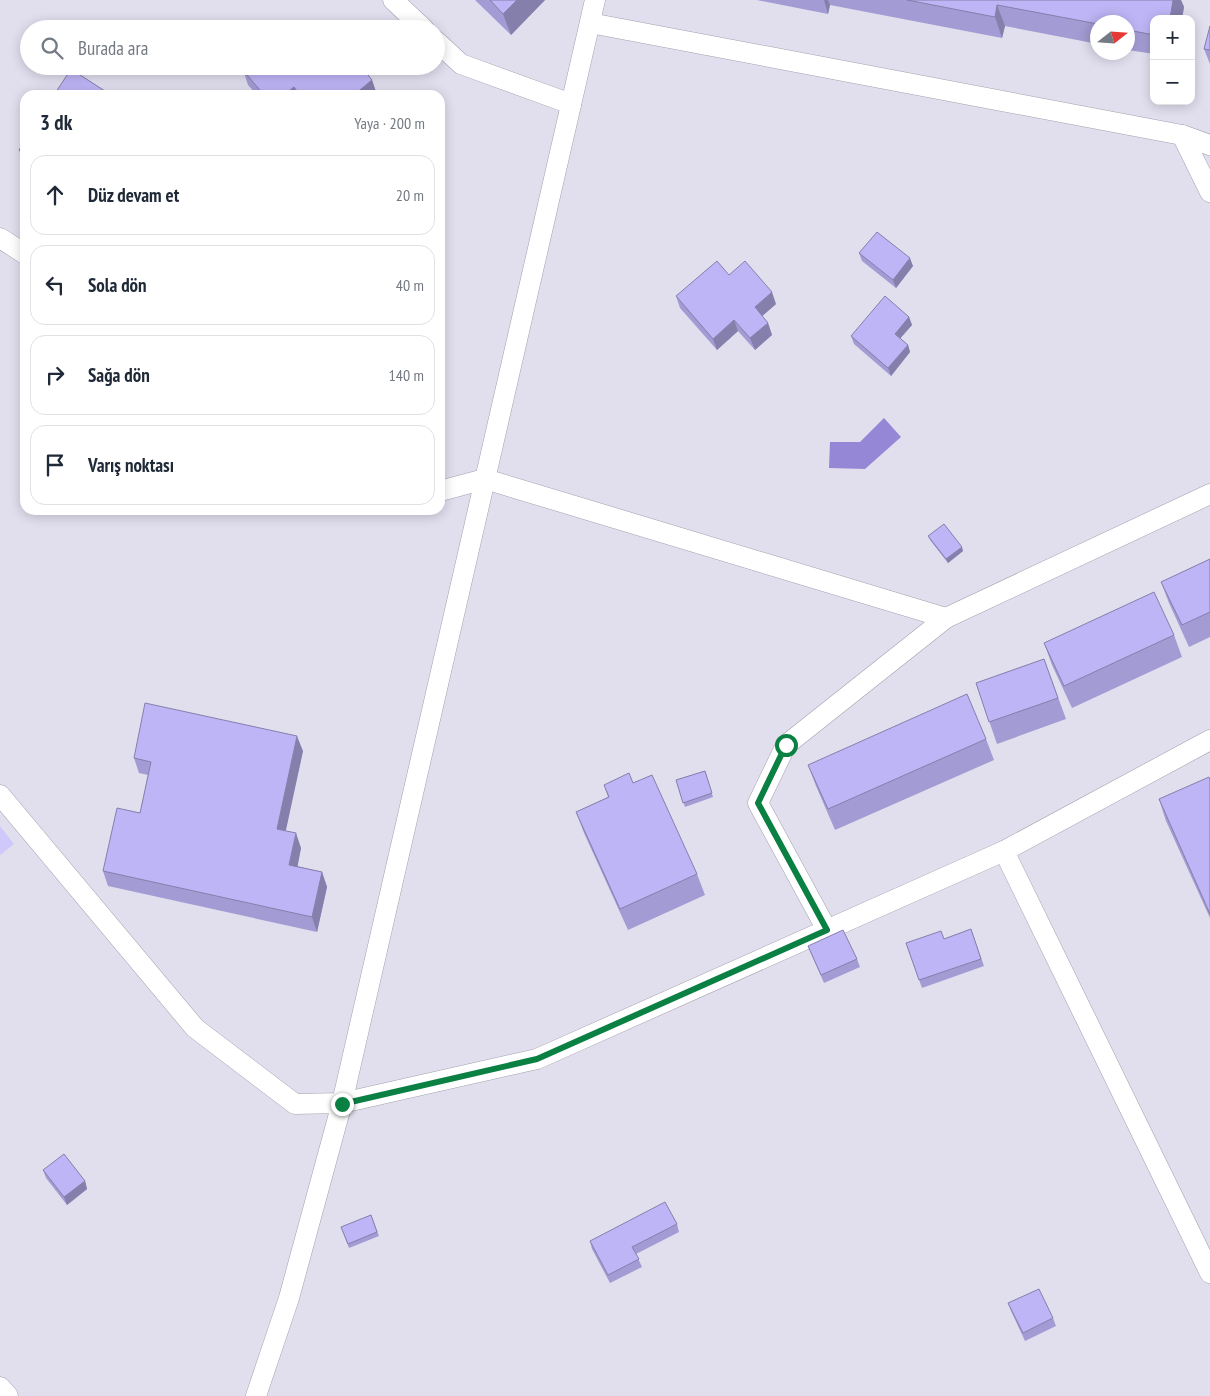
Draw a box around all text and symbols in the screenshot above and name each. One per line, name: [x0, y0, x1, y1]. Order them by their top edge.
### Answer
north arrow: [1090, 15, 1135, 60]
map controls: [1150, 15, 1195, 105]
button: +: [1150, 15, 1195, 60]
search box: [20, 20, 445, 75]
icon: search: [38, 34, 66, 62]
text: Burada ara: [78, 36, 148, 60]
button: −: [1150, 60, 1195, 105]
text: 3 dk: [40, 109, 72, 136]
text: Yaya · 200 m: [354, 113, 425, 133]
icon: ahead: [41, 181, 69, 209]
text: Düz devam et: [88, 183, 179, 207]
text: 20 m: [396, 185, 424, 205]
icon: left: [41, 271, 69, 299]
text: Sola dön: [88, 273, 147, 297]
text: 40 m: [396, 275, 424, 295]
icon: right: [41, 361, 69, 389]
text: Sağa dön: [88, 363, 150, 387]
text: 140 m: [389, 365, 424, 385]
icon: arrive: [41, 451, 69, 479]
text: Varış noktası: [88, 453, 174, 477]
route start: [775, 734, 798, 757]
route end: [331, 1093, 354, 1116]

